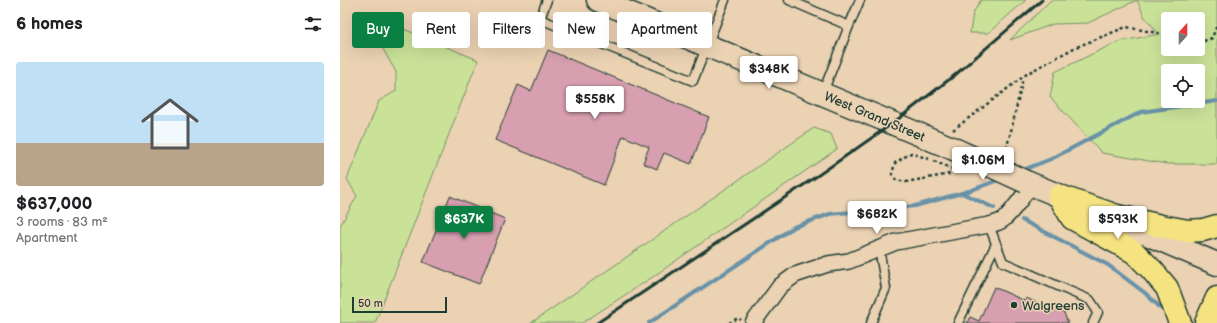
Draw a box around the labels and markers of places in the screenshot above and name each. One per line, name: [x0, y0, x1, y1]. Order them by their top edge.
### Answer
pin: $348K: [741, 56, 797, 90]
pin: $558K: [567, 86, 623, 120]
pin: $1.06M: [950, 147, 1016, 181]
pin: $682K: [849, 201, 905, 235]
pin: $637K: [436, 206, 492, 240]
pin: $593K: [1090, 206, 1146, 240]
place label: Walgreens: [1022, 298, 1085, 314]
marker: Walgreens: [1009, 300, 1019, 310]

